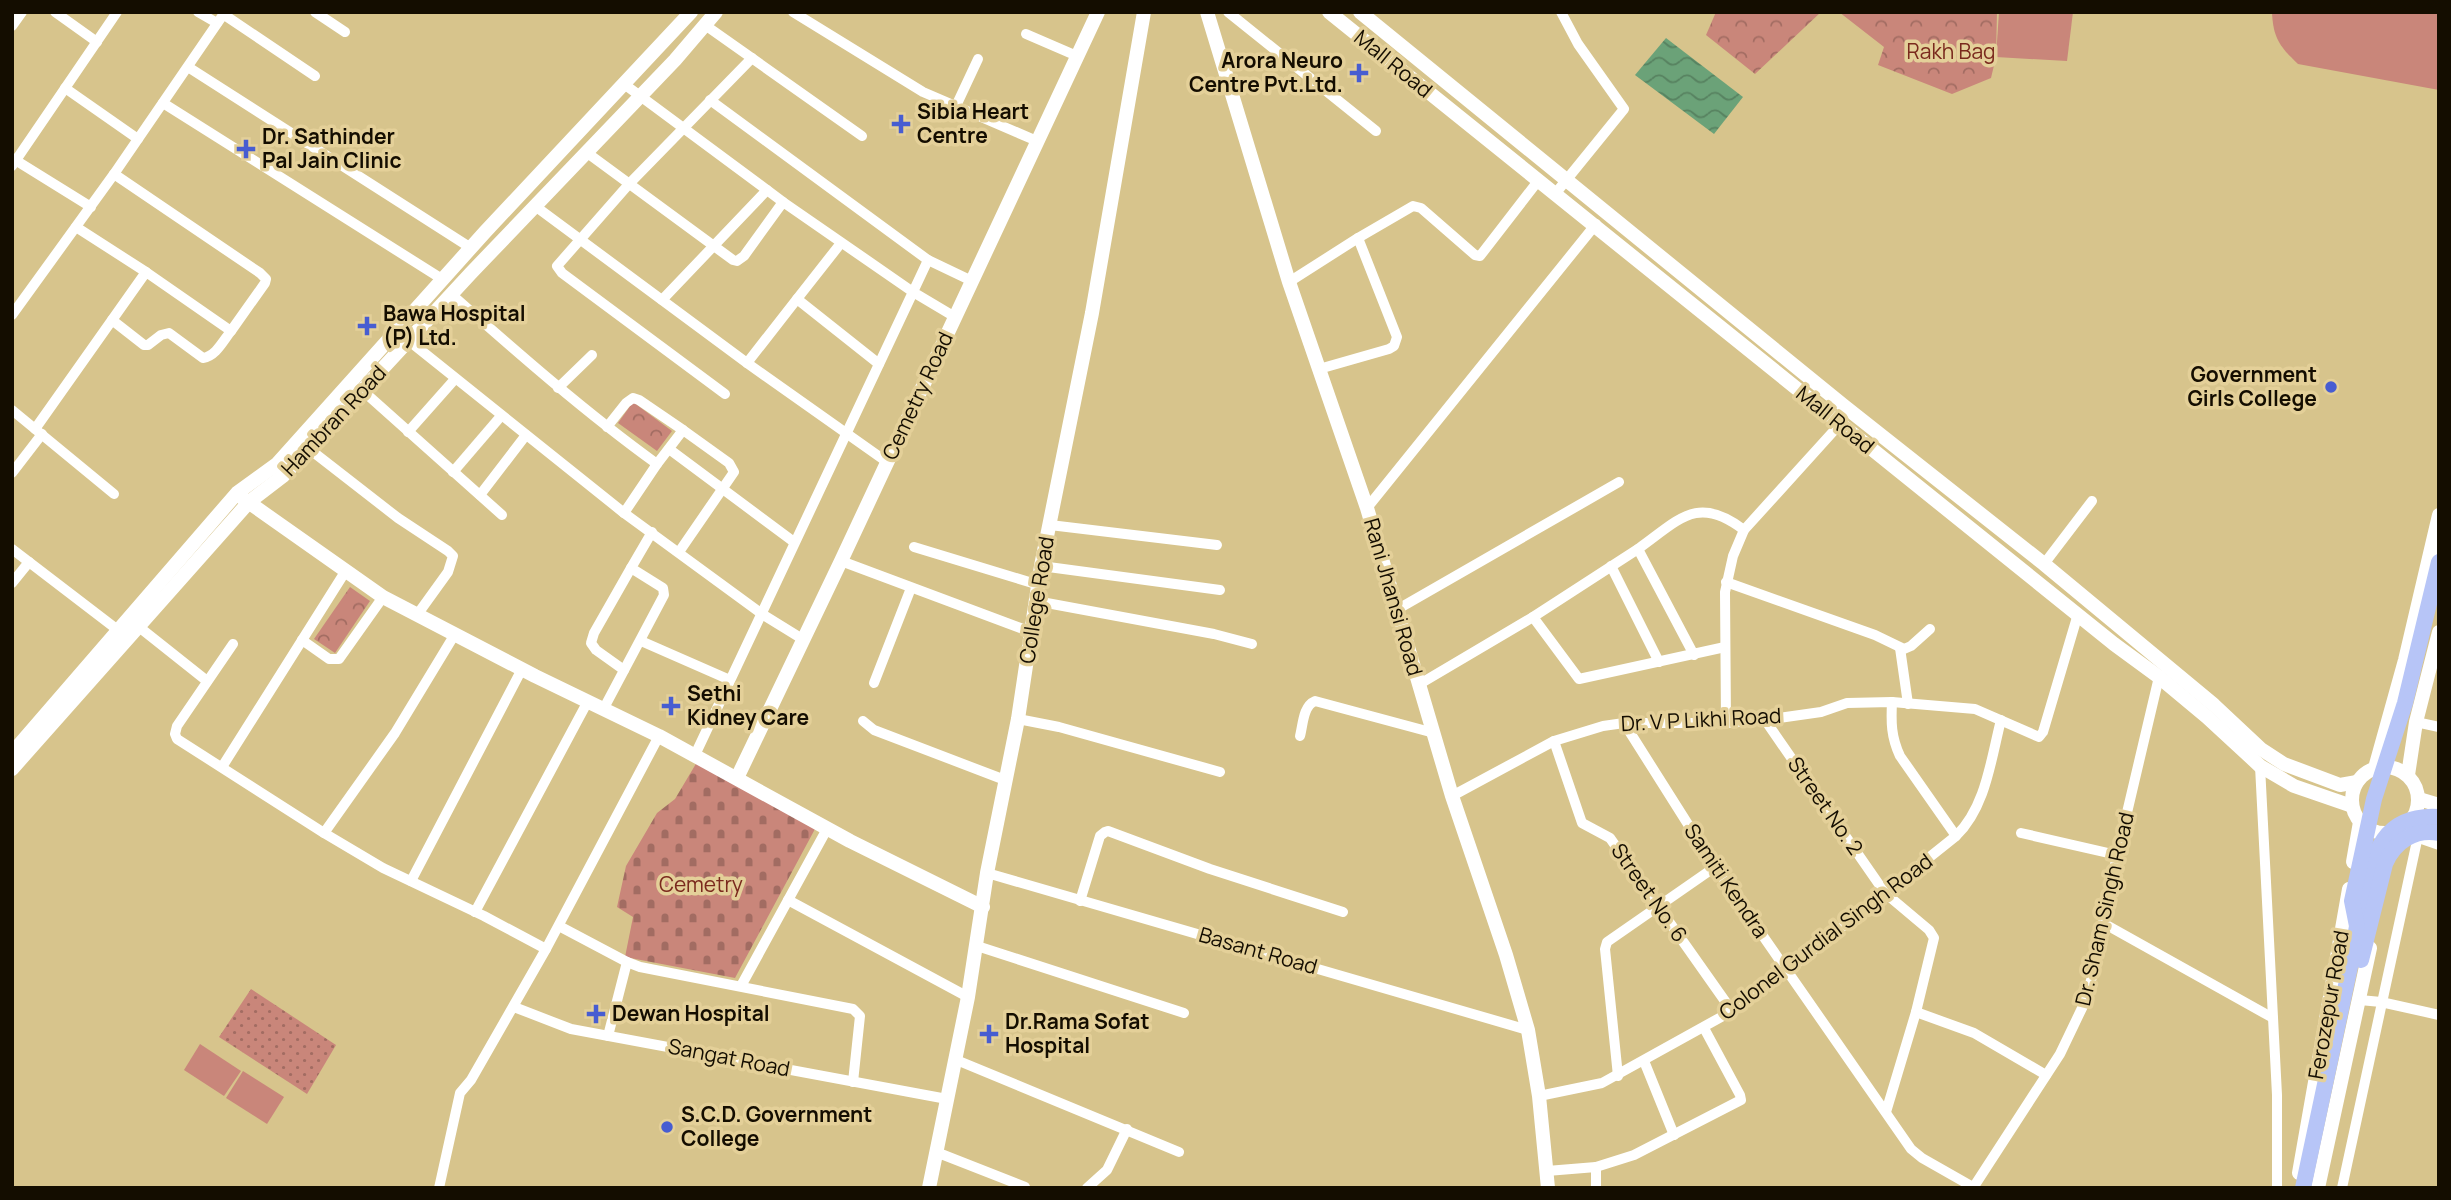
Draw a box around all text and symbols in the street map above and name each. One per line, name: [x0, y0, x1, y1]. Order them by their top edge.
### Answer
street label: Mall Road: [1349, 23, 1439, 103]
park label: Rakh Bag: [1907, 37, 1995, 65]
place label: Arora Neuro Centre Pvt.Ltd.: [1189, 46, 1343, 98]
marker: Arora Neuro Centre Pvt.Ltd.: [1349, 63, 1369, 83]
place label: Sibia Heart Centre: [917, 97, 1029, 149]
marker: Sibia Heart Centre: [891, 114, 911, 134]
place label: Dr. Sathinder Pal Jain Clinic: [262, 122, 402, 174]
marker: Dr. Sathinder Pal Jain Clinic: [236, 139, 256, 159]
place label: Bawa Hospital (P) Ltd.: [383, 299, 526, 351]
marker: Bawa Hospital (P) Ltd.: [357, 316, 377, 336]
street label: Cemetry Road: [875, 327, 959, 464]
street label: Hambran Road: [275, 359, 392, 482]
place label: Government Girls College: [2187, 360, 2317, 412]
street label: Mall Road: [1791, 379, 1881, 459]
marker: Government Girls College: [2323, 379, 2339, 395]
street label: Rani Jhansi Road: [1358, 515, 1430, 679]
street label: College Road: [1012, 534, 1060, 665]
place label: Sethi Kidney Care: [687, 679, 809, 731]
marker: Sethi Kidney Care: [661, 696, 681, 716]
street label: Dr. V P Likhi Road: [1620, 701, 1782, 737]
street label: Street No. 2: [1782, 751, 1870, 860]
street label: Dr. Sham Singh Road: [2068, 809, 2140, 1008]
street label: Samiti Kendra: [1678, 818, 1775, 943]
street label: Street No. 6: [1605, 837, 1694, 947]
street label: Colonel Gurdial Singh Road: [1713, 847, 1938, 1026]
park label: Cemetry: [659, 870, 743, 898]
street label: Basant Road: [1196, 920, 1321, 980]
street label: Ferozepur Road: [2301, 928, 2355, 1081]
place label: Dewan Hospital: [612, 999, 770, 1027]
marker: Dewan Hospital: [586, 1004, 606, 1024]
place label: Dr.Rama Sofat Hospital: [1005, 1007, 1150, 1059]
marker: Dr.Rama Sofat Hospital: [979, 1024, 999, 1044]
street label: Sangat Road: [666, 1031, 793, 1083]
place label: S.C.D. Government College: [681, 1100, 872, 1152]
marker: S.C.D. Government College: [659, 1119, 675, 1135]

